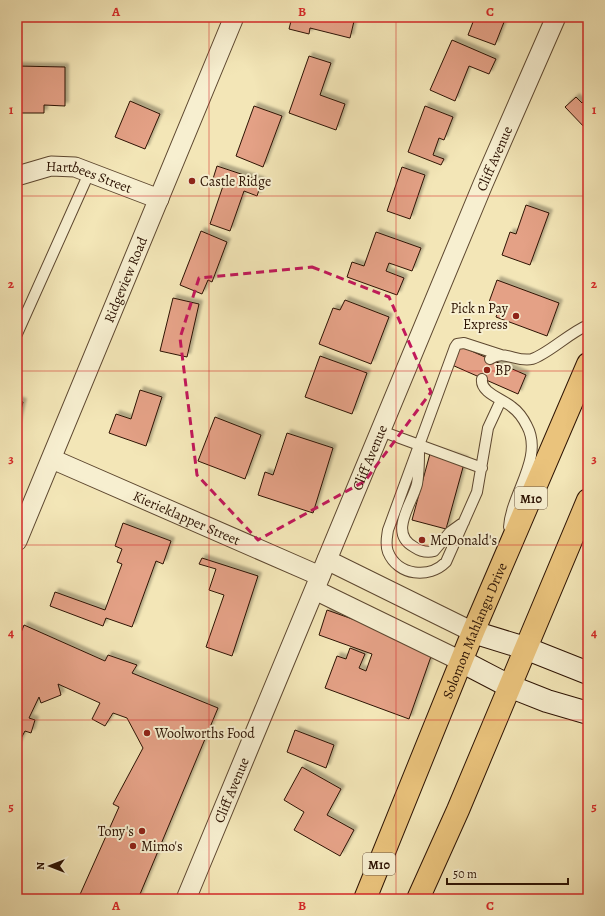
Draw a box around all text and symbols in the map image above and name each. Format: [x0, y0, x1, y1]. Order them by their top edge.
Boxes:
text: A [111, 3, 121, 20]
text: B [298, 3, 306, 20]
text: C [486, 3, 494, 20]
text: 1 [9, 101, 14, 118]
text: 1 [592, 101, 597, 118]
street label: Cliff Avenue [472, 123, 517, 194]
street label: Hartbees Street [45, 156, 135, 197]
place label: Castle Ridge [200, 172, 271, 191]
marker: Castle Ridge [187, 176, 197, 186]
street label: Ridgeview Road [99, 233, 152, 325]
text: 2 [8, 275, 15, 292]
text: 2 [591, 275, 598, 292]
place label: Pick n Pay Express [450, 299, 509, 334]
marker: Pick n Pay Express [511, 311, 521, 321]
place label: BP [495, 361, 511, 380]
marker: BP [482, 365, 492, 375]
street label: Cliff Avenue [347, 422, 391, 493]
text: 3 [8, 450, 14, 467]
text: 3 [591, 450, 597, 467]
street label: Kierieklapper Street [130, 486, 244, 550]
road number: M10 [515, 487, 547, 509]
place label: McDonald's [430, 531, 497, 550]
marker: McDonald's [417, 535, 427, 545]
street label: Solomon Mahlangu Drive [438, 559, 511, 701]
text: 4 [8, 624, 14, 641]
text: 4 [591, 624, 597, 641]
place label: Woolworths Food [154, 724, 255, 743]
marker: Woolworths Food [142, 728, 152, 738]
street label: Cliff Avenue [209, 754, 253, 826]
text: 5 [8, 798, 14, 815]
text: 5 [591, 798, 597, 815]
place label: Tony's [98, 822, 134, 841]
marker: Tony's [137, 826, 147, 836]
place label: Mimo's [141, 837, 183, 856]
marker: Mimo's [128, 841, 138, 851]
north arrow [30, 846, 70, 886]
road number: M10 [363, 853, 395, 875]
scale bar [447, 860, 568, 886]
text: N [33, 862, 48, 870]
text: 50 m [453, 866, 477, 882]
text: A [111, 897, 121, 914]
text: B [298, 897, 306, 914]
text: C [486, 897, 494, 914]

